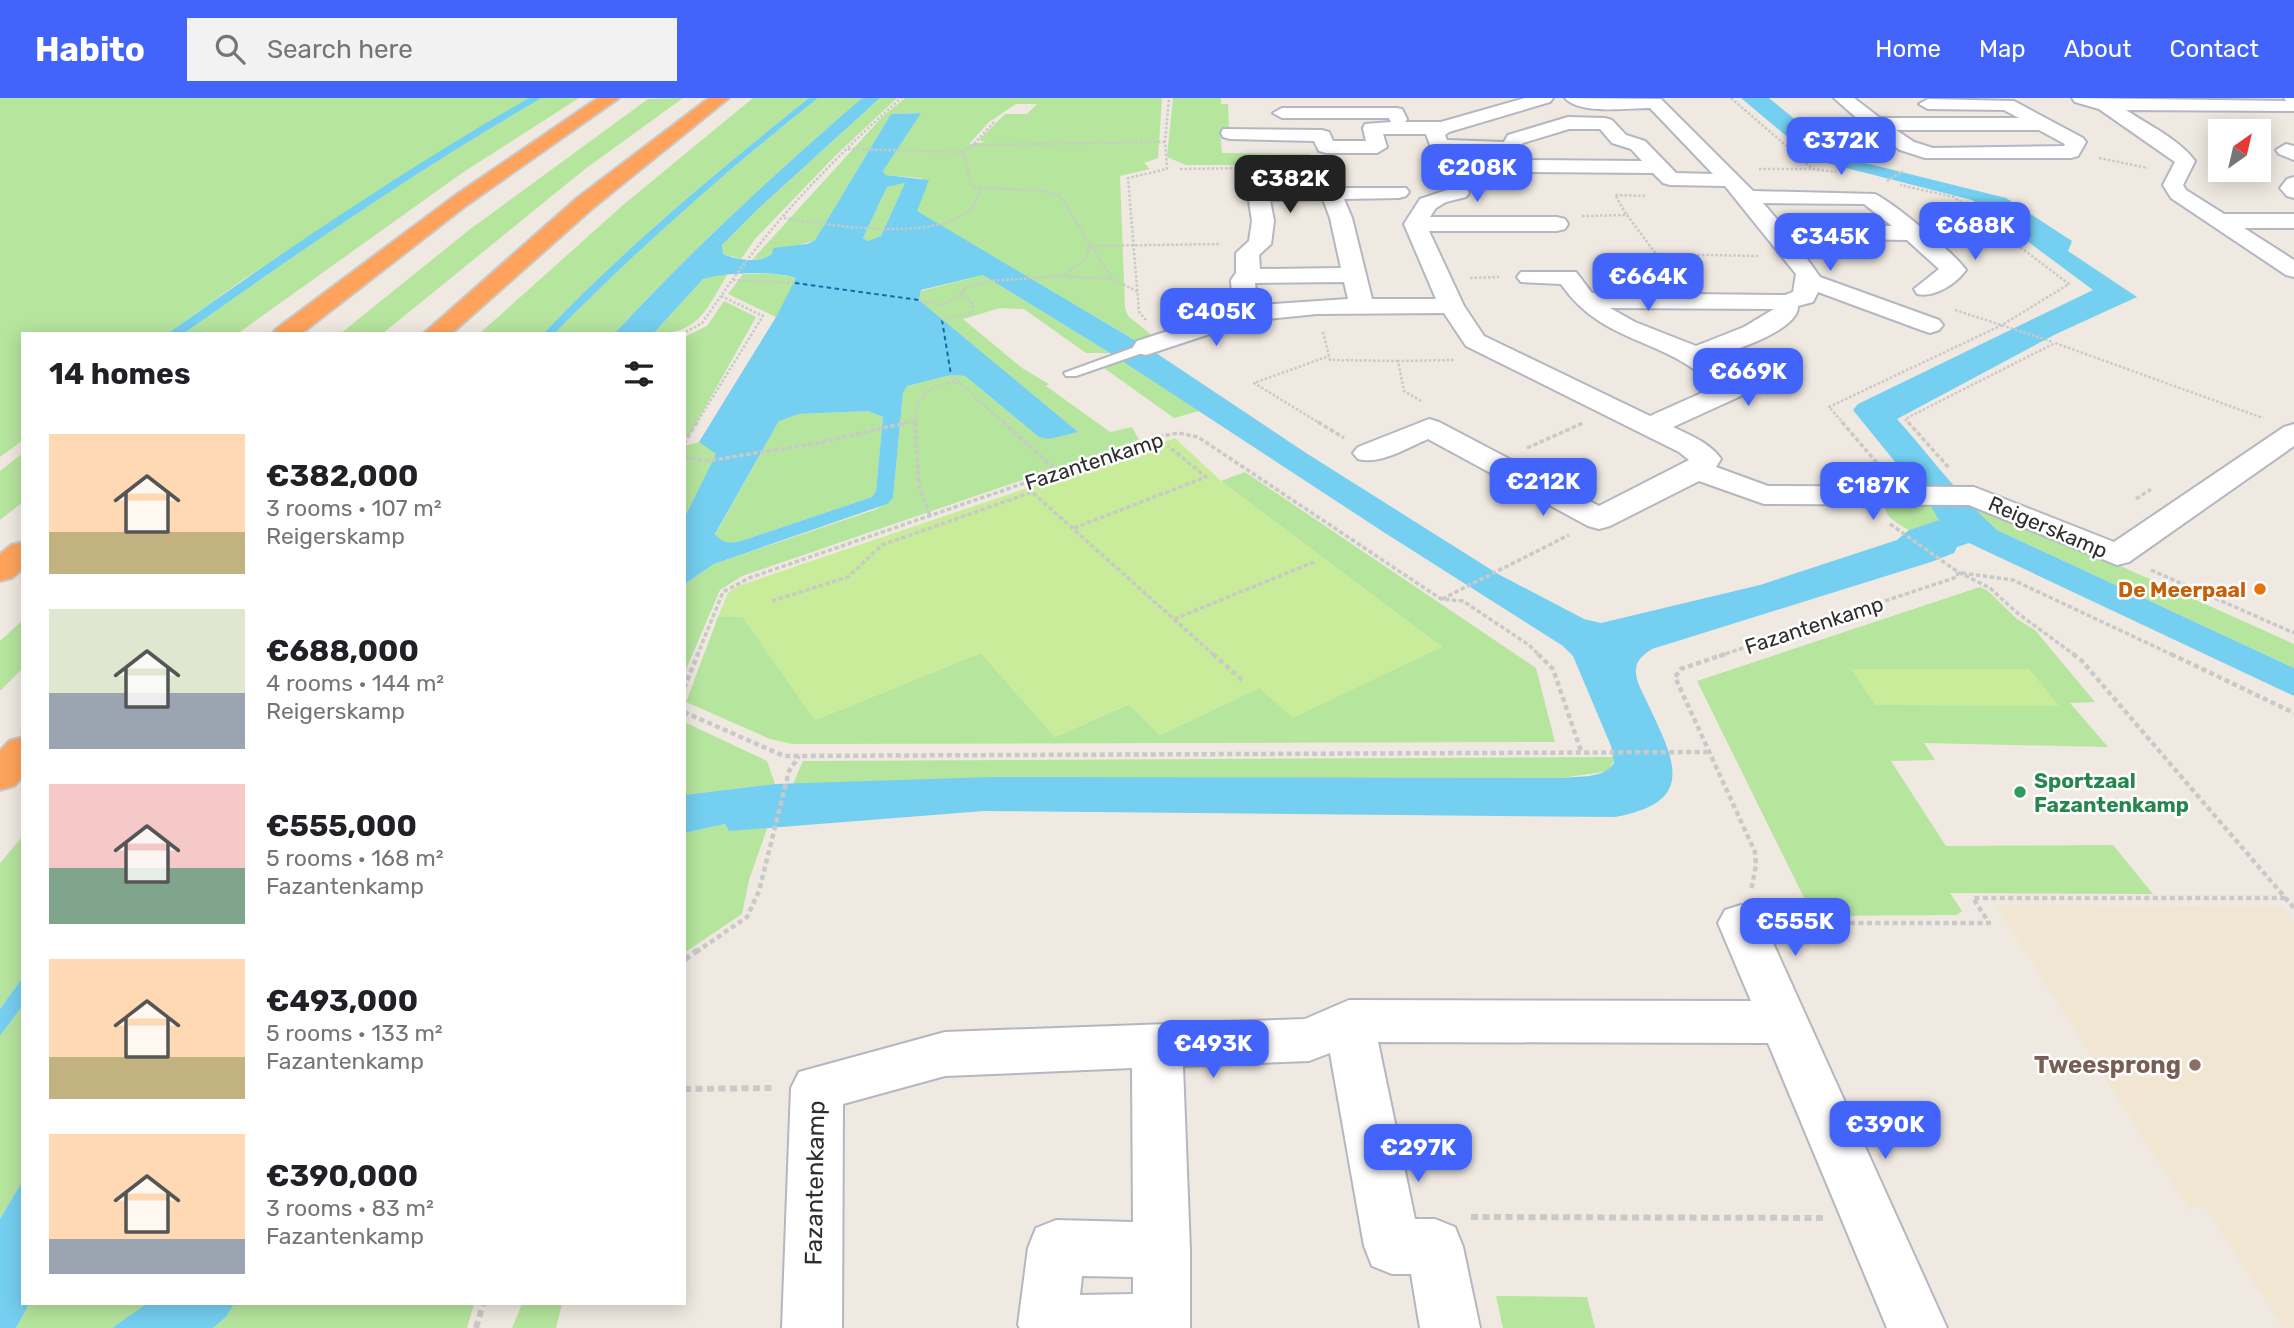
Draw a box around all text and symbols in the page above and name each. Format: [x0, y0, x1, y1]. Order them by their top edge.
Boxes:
search box [187, 18, 677, 81]
text: Habito [35, 30, 145, 69]
icon: search [211, 30, 249, 68]
text: Search here [267, 34, 413, 65]
text: Home [1875, 35, 1941, 63]
text: Map [1979, 35, 2026, 63]
text: About [2064, 35, 2132, 63]
text: Contact [2170, 35, 2259, 63]
pin: €372K [1792, 118, 1890, 177]
north arrow [2208, 119, 2272, 182]
map controls [2208, 119, 2271, 182]
text: €372K [1803, 126, 1879, 154]
pin: €208K [1428, 144, 1526, 204]
text: €208K [1437, 153, 1517, 181]
pin: €382K [1241, 156, 1339, 215]
text: €382K [1251, 164, 1329, 192]
pin: €688K [1926, 202, 2024, 262]
text: €688K [1935, 211, 2015, 239]
pin: €345K [1781, 214, 1879, 273]
text: €345K [1790, 222, 1870, 250]
pin: €664K [1599, 254, 1697, 313]
text: €664K [1609, 262, 1687, 290]
pin: €405K [1167, 288, 1265, 348]
text: €405K [1176, 297, 1256, 325]
pin: €669K [1699, 348, 1797, 408]
icon: filters [620, 355, 658, 393]
text: 14 homes [49, 356, 191, 392]
text: €669K [1709, 357, 1787, 385]
street label: Fazantenkamp [1022, 427, 1166, 495]
text: €382,000 [266, 458, 418, 494]
pin: €212K [1494, 458, 1592, 518]
icon: home [105, 462, 189, 546]
pin: €187K [1824, 462, 1922, 522]
text: €212K [1506, 467, 1580, 495]
text: €187K [1836, 471, 1910, 499]
street label: Reigerskamp [1985, 491, 2111, 563]
text: 3 rooms · 107 m² [266, 494, 442, 522]
text: Reigerskamp [266, 522, 405, 550]
place label: De Meerpaal [2118, 577, 2246, 602]
marker: De Meerpaal [2252, 581, 2268, 597]
street label: Fazantenkamp [1742, 591, 1886, 659]
text: €688,000 [266, 633, 419, 669]
icon: home [105, 637, 189, 721]
text: 4 rooms · 144 m² [266, 669, 444, 697]
text: Reigerskamp [266, 697, 405, 725]
place label: Sportzaal Fazantenkamp [2034, 768, 2189, 817]
marker: Sportzaal Fazantenkamp [2012, 784, 2028, 800]
text: €555,000 [266, 808, 417, 844]
icon: home [105, 812, 189, 896]
text: 5 rooms · 168 m² [266, 844, 444, 872]
text: Fazantenkamp [266, 872, 424, 900]
pin: €555K [1746, 898, 1844, 958]
text: €555K [1756, 907, 1834, 935]
text: €493,000 [266, 983, 418, 1019]
icon: home [105, 987, 189, 1071]
text: 5 rooms · 133 m² [266, 1019, 443, 1047]
pin: €493K [1164, 1020, 1262, 1080]
text: €493K [1174, 1029, 1252, 1057]
text: Fazantenkamp [266, 1047, 424, 1075]
place label: Tweesprong [2034, 1051, 2181, 1079]
marker: Tweesprong [2187, 1057, 2203, 1073]
street label: Fazantenkamp [800, 1100, 830, 1266]
pin: €390K [1836, 1102, 1934, 1161]
text: €390K [1846, 1110, 1924, 1138]
pin: €297K [1369, 1124, 1467, 1184]
text: €297K [1380, 1133, 1456, 1161]
text: €390,000 [266, 1158, 418, 1194]
icon: home [105, 1162, 189, 1246]
text: 3 rooms · 83 m² [266, 1194, 434, 1222]
text: Fazantenkamp [266, 1222, 424, 1250]

